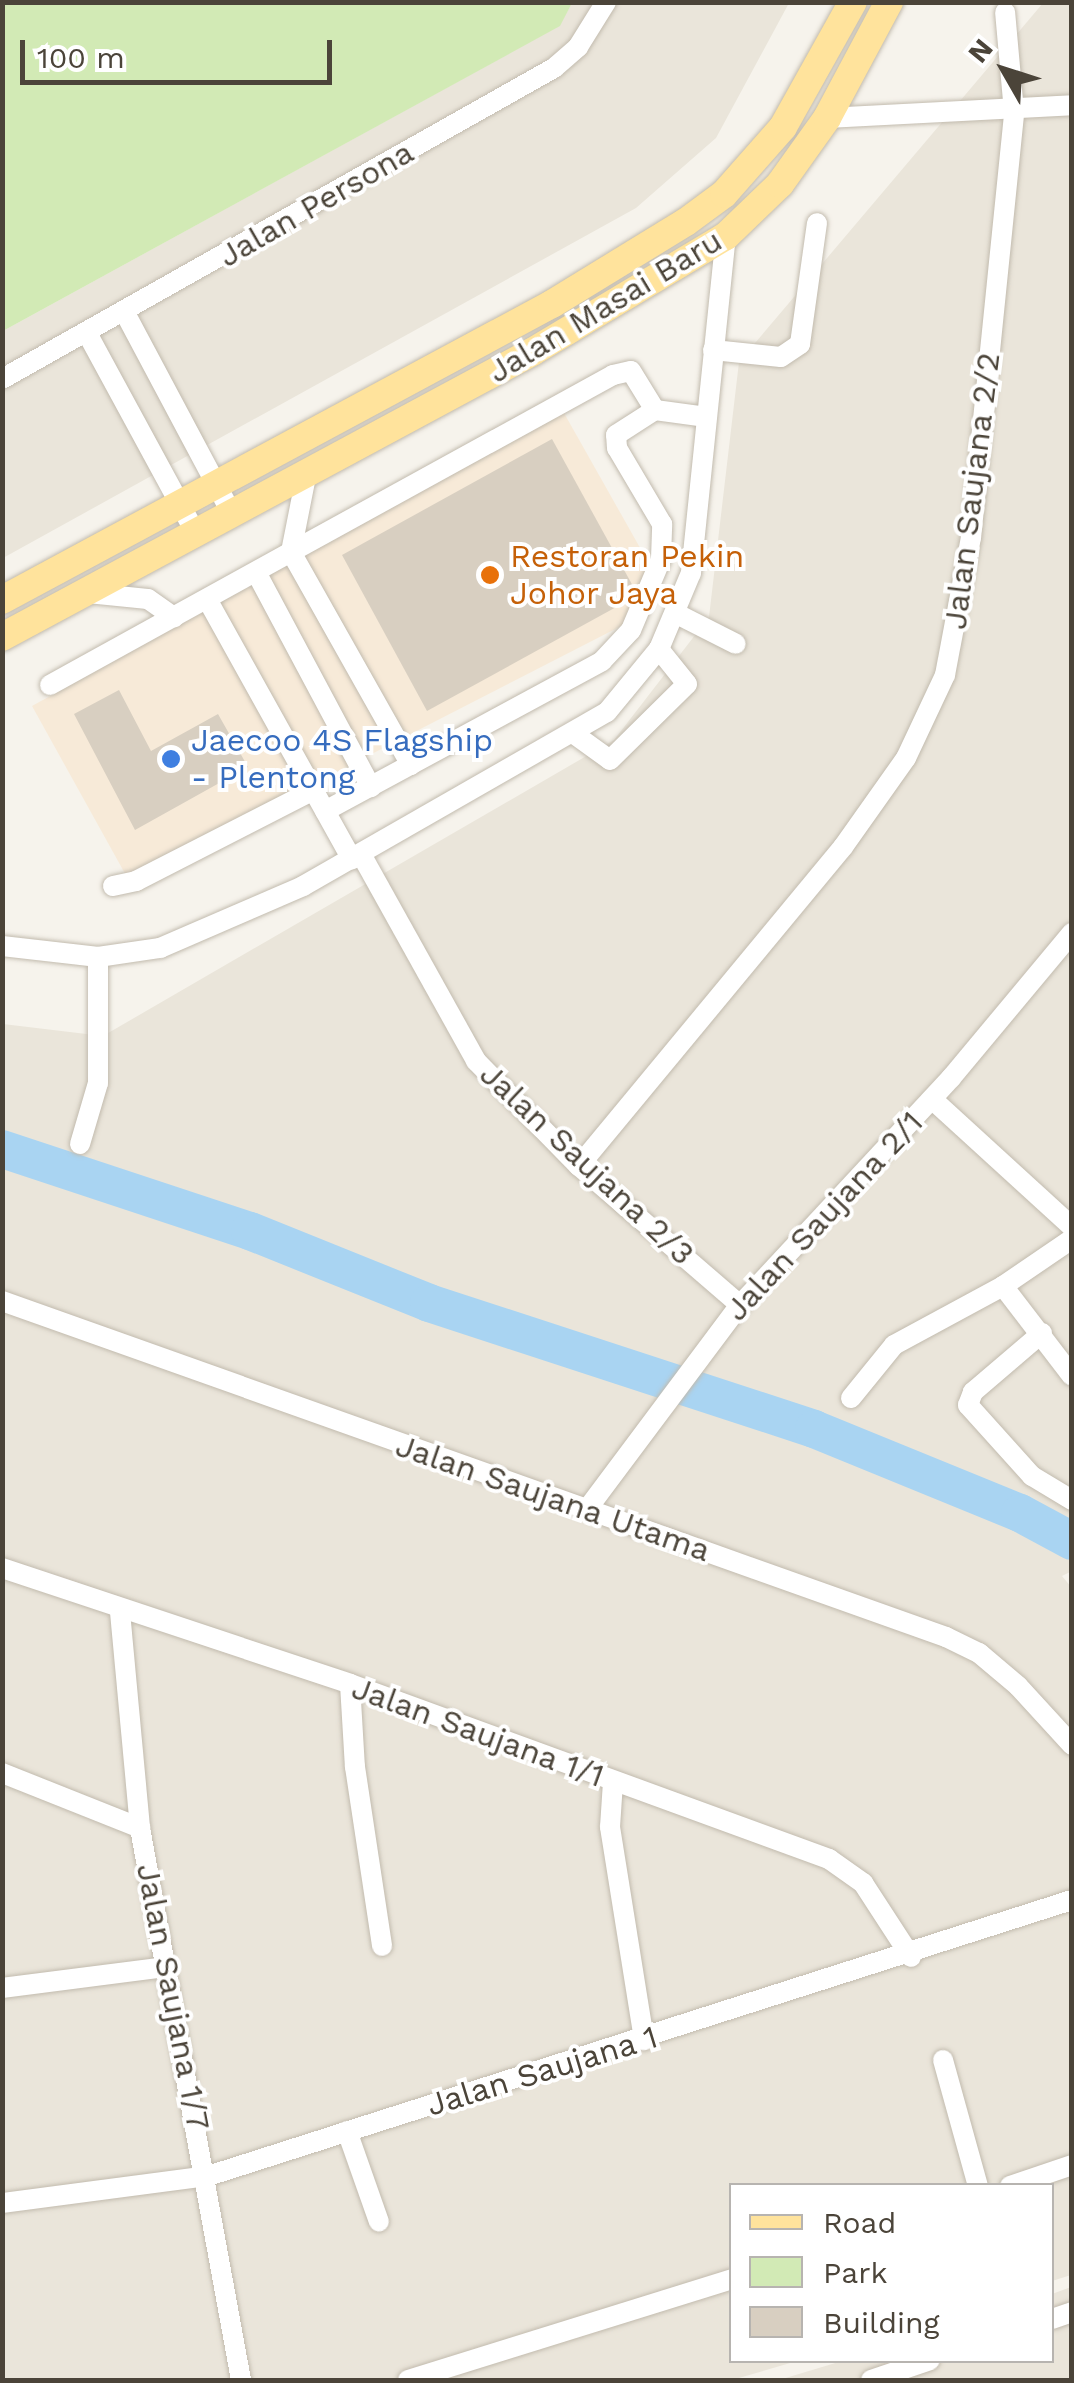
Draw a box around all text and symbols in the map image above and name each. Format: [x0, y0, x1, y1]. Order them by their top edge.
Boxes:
scale bar [25, 20, 338, 82]
north arrow [954, 20, 1054, 120]
text: N [961, 32, 1000, 69]
text: 100 m [37, 40, 125, 75]
street label: Jalan Persona [212, 133, 420, 275]
street label: Jalan Masai Baru [481, 221, 729, 391]
street label: Jalan Saujana 2/2 [936, 350, 1008, 632]
place label: Restoran Pekin Johor Jaya [510, 538, 744, 613]
marker: Restoran Pekin Johor Jaya [479, 564, 501, 586]
place label: Jaecoo 4S Flagship - Plentong [191, 722, 493, 797]
marker: Jaecoo 4S Flagship - Plentong [160, 748, 182, 770]
street label: Jalan Saujana 2/3 [472, 1055, 702, 1273]
street label: Jalan Saujana 2/1 [717, 1103, 931, 1329]
street label: Jalan Saujana Utama [390, 1426, 716, 1570]
street label: Jalan Saujana 1/1 [346, 1668, 610, 1796]
street label: Jalan Saujana 1/7 [128, 1860, 218, 2134]
street label: Jalan Saujana 1 [422, 2018, 662, 2124]
legend [729, 2183, 1054, 2363]
text: Road [823, 2205, 896, 2240]
text: Park [823, 2255, 888, 2290]
text: Building [823, 2305, 940, 2340]

